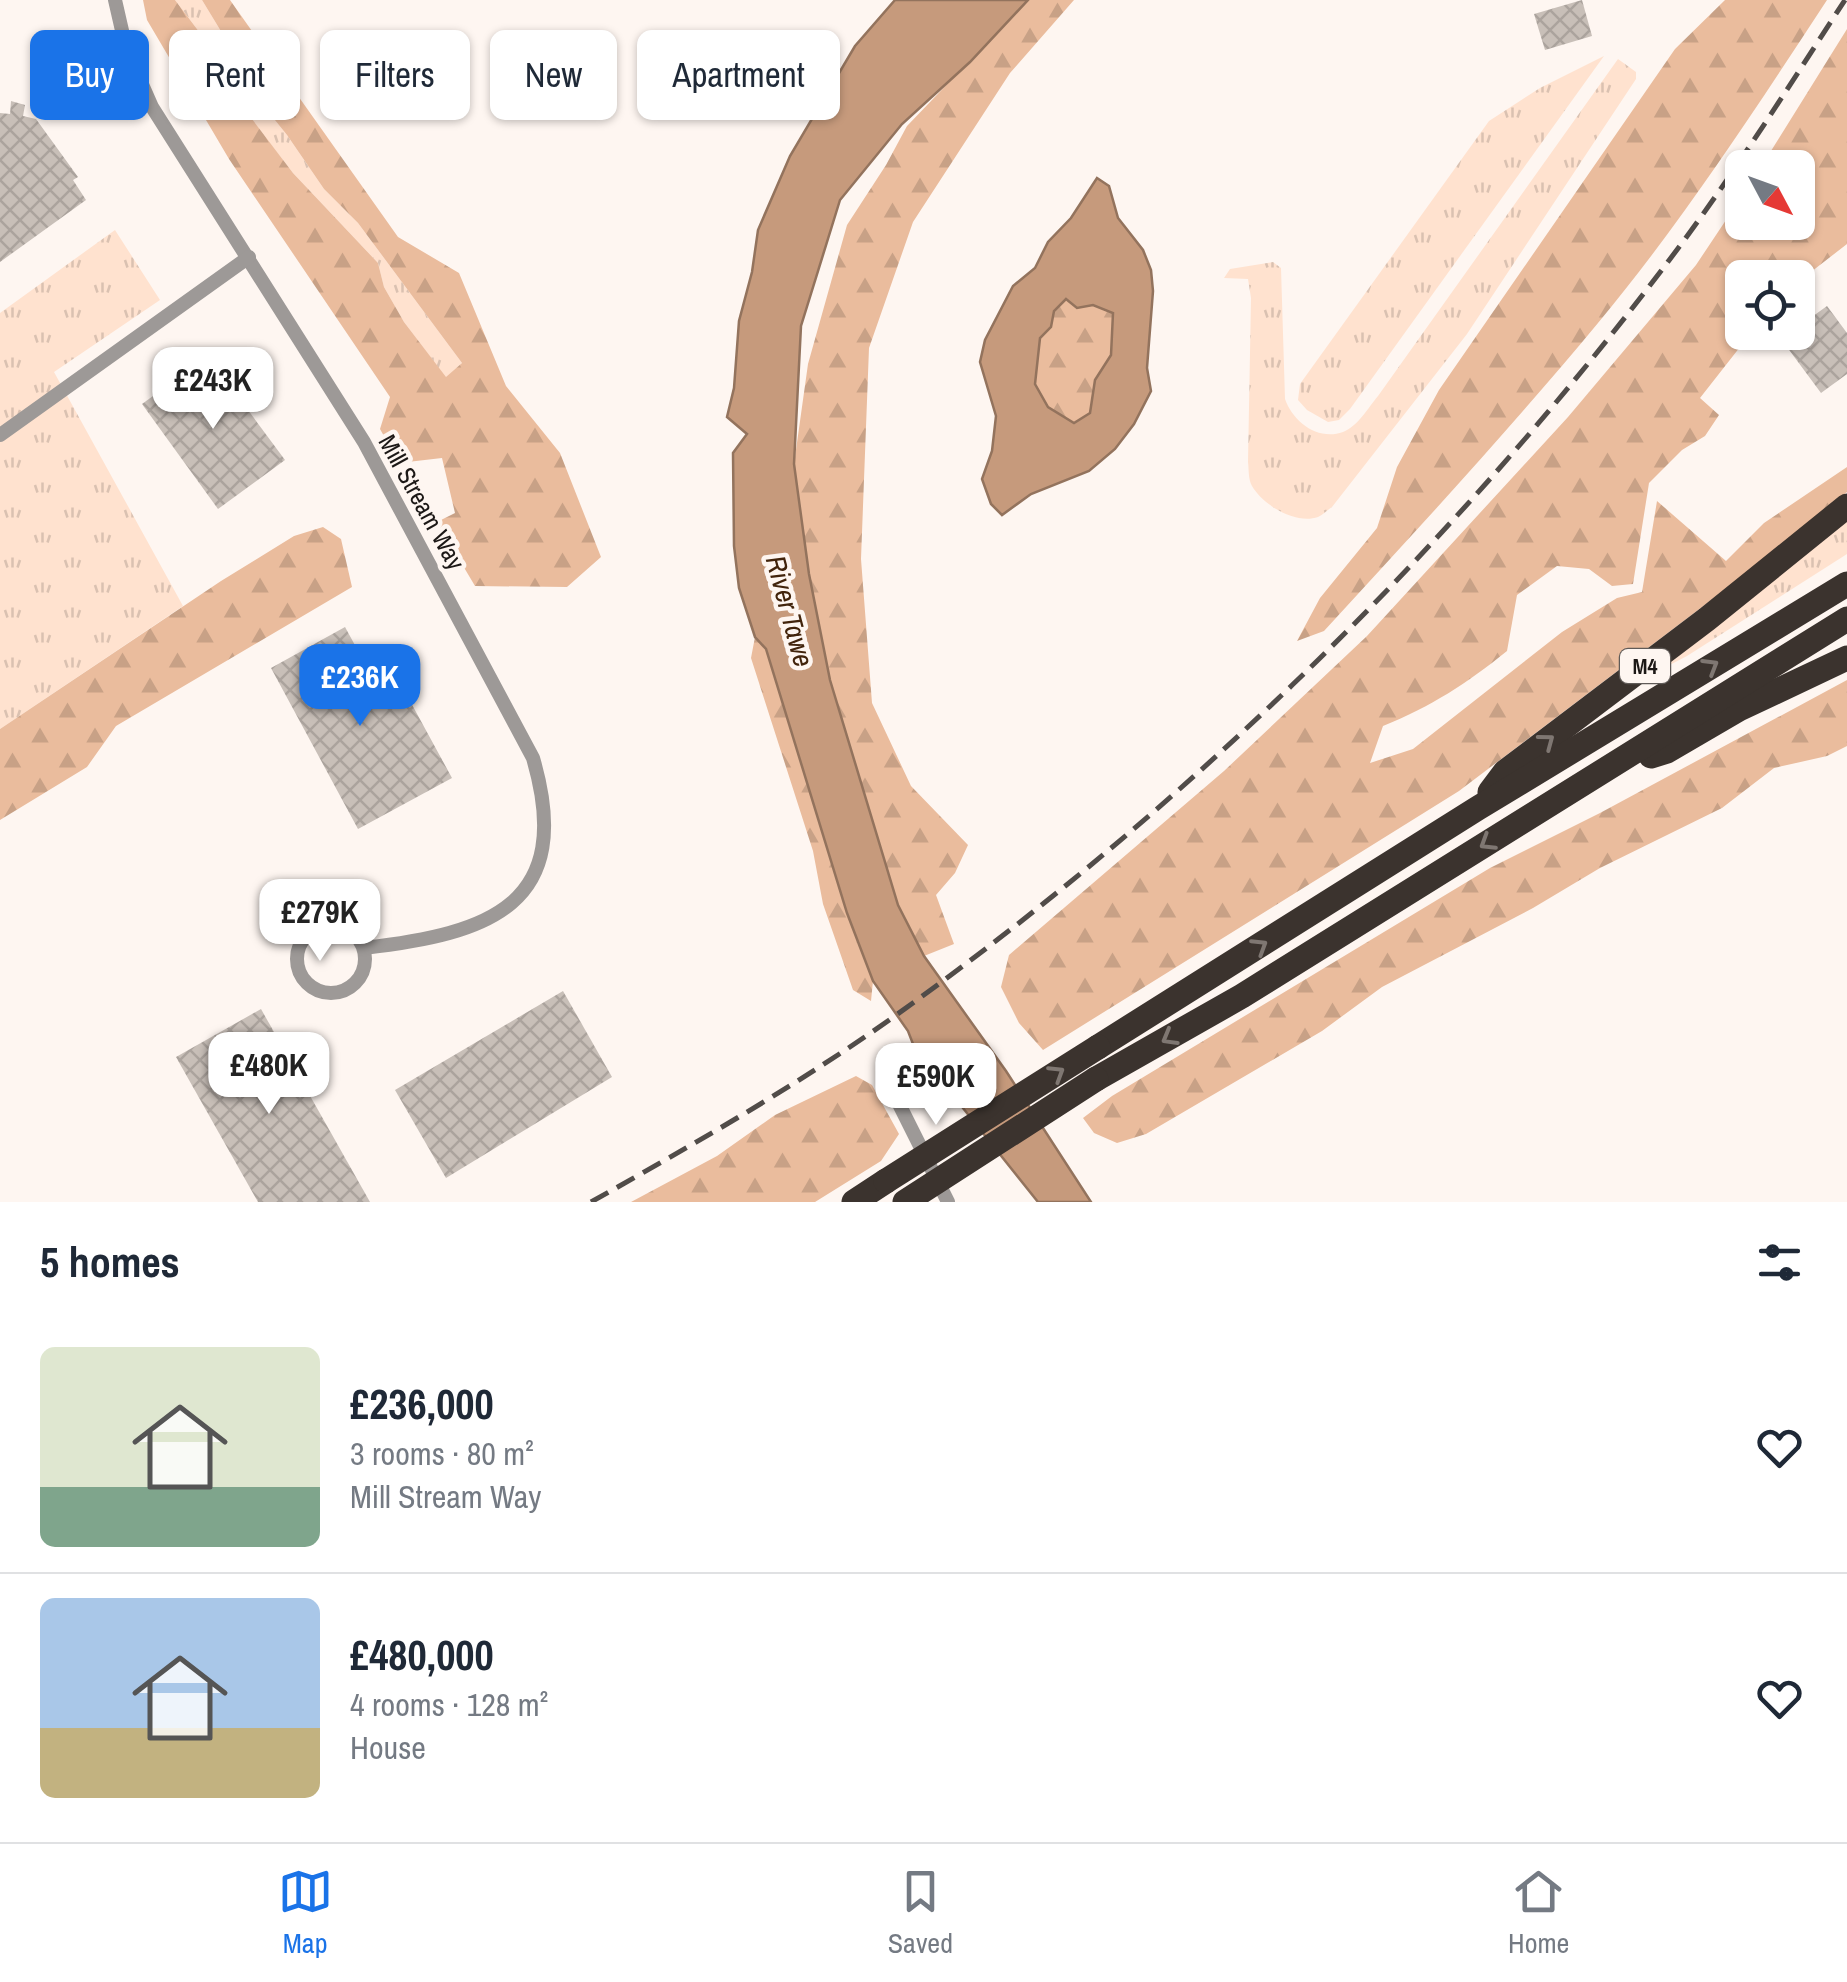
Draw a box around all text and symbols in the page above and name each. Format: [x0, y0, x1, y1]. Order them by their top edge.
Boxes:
chip: Buy [30, 30, 149, 120]
chip: Rent [169, 30, 300, 120]
chip: Filters [320, 30, 470, 120]
chip: New [490, 30, 617, 120]
chip: Apartment [637, 30, 840, 120]
north arrow [1725, 150, 1815, 240]
map controls [1725, 150, 1815, 350]
button: locate [1725, 260, 1815, 350]
pin: £243K [143, 347, 283, 432]
text: £243K [174, 358, 252, 401]
street label: Mill Stream Way [371, 428, 473, 576]
water label: River Tawe [757, 551, 823, 671]
pin: £236K [290, 644, 430, 729]
road number: M4 [1620, 649, 1670, 683]
text: £236K [321, 655, 399, 698]
one-way arrow [1700, 660, 1718, 679]
one-way arrow [1536, 735, 1554, 752]
one-way arrow [1480, 831, 1498, 850]
pin: £279K [250, 879, 390, 964]
text: £279K [281, 890, 359, 933]
one-way arrow [1249, 939, 1267, 958]
one-way arrow [1162, 1025, 1180, 1045]
pin: £480K [199, 1032, 339, 1117]
text: £480K [230, 1043, 308, 1086]
pin: £590K [866, 1043, 1006, 1128]
text: £590K [897, 1054, 975, 1097]
one-way arrow [1046, 1066, 1064, 1085]
text: 5 homes [40, 1234, 180, 1290]
icon: filters [1752, 1235, 1807, 1290]
text: £236,000 [350, 1376, 494, 1432]
icon: home [120, 1387, 240, 1507]
icon: heart [1752, 1420, 1807, 1475]
text: 3 rooms · 80 m² [350, 1432, 534, 1475]
text: Mill Stream Way [350, 1475, 542, 1518]
text: £480,000 [350, 1627, 494, 1683]
icon: home [120, 1638, 240, 1758]
icon: heart [1752, 1671, 1807, 1726]
text: 4 rooms · 128 m² [350, 1683, 548, 1726]
text: House [350, 1726, 426, 1769]
tab: Map [278, 1864, 333, 1962]
tab: Saved [888, 1864, 953, 1962]
tab: Home [1508, 1864, 1569, 1962]

